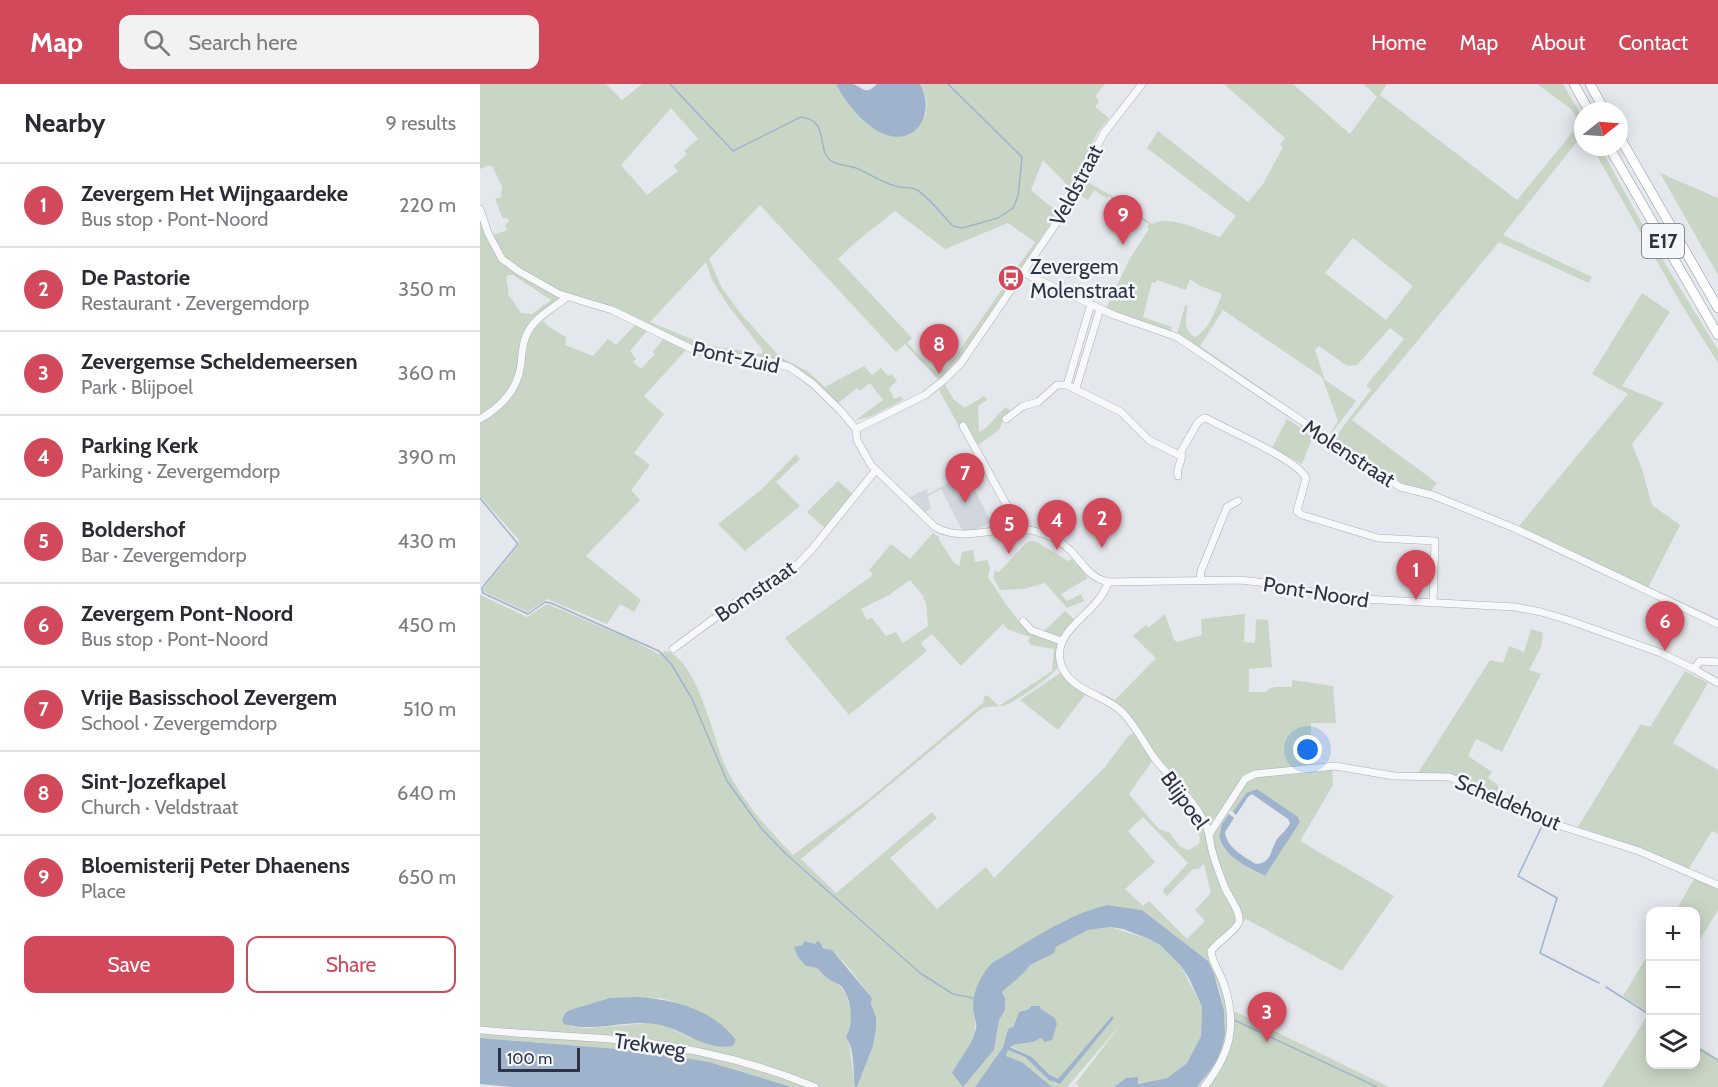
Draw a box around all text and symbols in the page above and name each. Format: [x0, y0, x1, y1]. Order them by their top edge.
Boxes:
search box [119, 15, 539, 69]
text: Map [30, 25, 83, 59]
icon: search [140, 26, 173, 59]
text: Search here [188, 29, 297, 56]
text: Home [1371, 30, 1427, 55]
text: Map [1460, 30, 1498, 55]
text: About [1531, 30, 1585, 55]
text: Contact [1618, 30, 1688, 55]
north arrow [1574, 102, 1628, 156]
text: Nearby [24, 107, 105, 139]
text: 9 results [385, 111, 456, 135]
street label: Veldstraat [1044, 140, 1108, 230]
text: Zevergem Het Wijngaardeke [81, 180, 348, 207]
text: 1 [40, 193, 47, 217]
text: 220 m [399, 193, 456, 217]
pin: 9 [1104, 196, 1142, 245]
text: Bus stop · Pont-Noord [81, 207, 268, 231]
road number: E17 [1642, 224, 1684, 258]
place label: Zevergem Molenstraat [1030, 254, 1135, 303]
bus stop icon: Zevergem Molenstraat [996, 263, 1026, 293]
text: De Pastorie [81, 264, 190, 291]
text: 2 [38, 277, 49, 301]
text: 350 m [398, 277, 456, 301]
text: Restaurant · Zevergemdorp [81, 291, 309, 315]
pin: 8 [920, 324, 958, 374]
street label: Pont-Zuid [690, 336, 782, 378]
text: Zevergemse Scheldemeersen [81, 348, 358, 375]
text: 3 [38, 361, 49, 385]
text: 360 m [398, 361, 456, 385]
text: Park · Blijpoel [81, 375, 193, 399]
street label: Molenstraat [1298, 414, 1400, 492]
text: Parking Kerk [81, 432, 198, 459]
text: 4 [37, 445, 50, 469]
text: 390 m [398, 445, 456, 469]
pin: 7 [946, 454, 984, 503]
text: Parking · Zevergemdorp [81, 459, 280, 483]
pin: 2 [1082, 498, 1122, 548]
pin: 4 [1038, 500, 1076, 550]
pin: 5 [990, 504, 1028, 554]
text: Boldershof [81, 516, 185, 543]
text: 5 [38, 529, 49, 553]
text: 430 m [398, 529, 456, 553]
text: Bar · Zevergemdorp [81, 543, 247, 567]
pin: 1 [1396, 550, 1436, 600]
street label: Bomstraat [710, 555, 800, 627]
street label: Pont-Noord [1261, 571, 1371, 613]
text: Zevergem Pont-Noord [81, 600, 293, 627]
pin: 6 [1646, 602, 1684, 651]
text: 6 [38, 613, 49, 637]
text: 450 m [398, 613, 456, 637]
text: Bus stop · Pont-Noord [81, 627, 268, 651]
text: Vrije Basisschool Zevergem [81, 684, 337, 711]
text: 7 [38, 697, 49, 721]
text: 510 m [403, 697, 456, 721]
text: School · Zevergemdorp [81, 711, 277, 735]
your location [1293, 735, 1322, 764]
street label: Blijpoel [1155, 766, 1214, 834]
text: Sint-Jozefkapel [81, 768, 226, 795]
street label: Scheldehout [1451, 769, 1565, 835]
text: 8 [37, 781, 50, 805]
text: 640 m [397, 781, 456, 805]
text: Church · Veldstraat [81, 795, 238, 819]
text: Bloemisterij Peter Dhaenens [81, 852, 350, 879]
text: 9 [38, 865, 49, 889]
text: 650 m [398, 865, 456, 889]
text: Place [81, 879, 126, 903]
map controls [1646, 907, 1700, 1069]
button: + [1646, 907, 1700, 961]
button: Save [24, 936, 234, 993]
button: Share [246, 936, 456, 993]
button: − [1646, 961, 1700, 1015]
pin: 3 [1248, 992, 1286, 1042]
button: layers [1646, 1015, 1700, 1069]
street label: Trekweg [613, 1028, 688, 1062]
scale bar [498, 1045, 580, 1072]
text: 100 m [507, 1049, 552, 1068]

